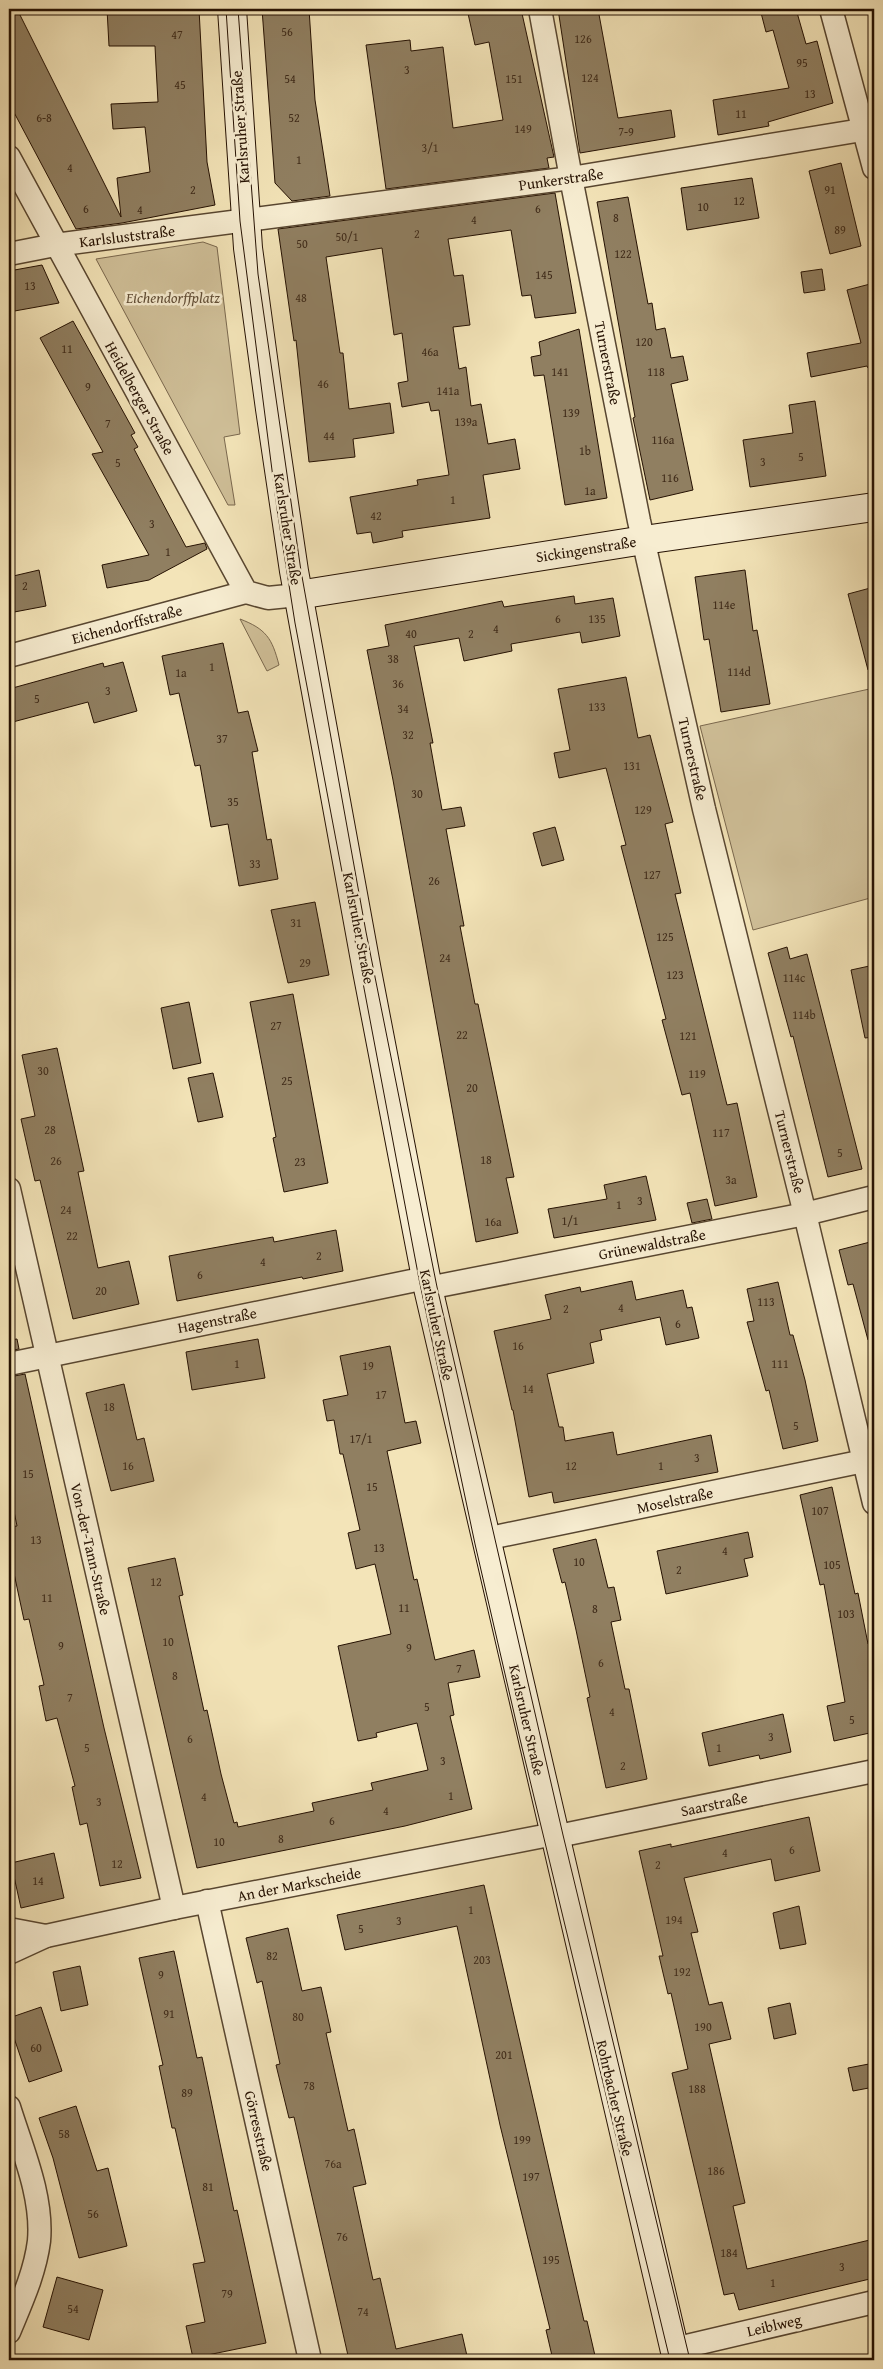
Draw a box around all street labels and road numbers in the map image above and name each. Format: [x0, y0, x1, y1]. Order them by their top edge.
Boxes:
street label: Karlsruher Straße [226, 70, 254, 184]
street label: Punkerstraße [517, 163, 605, 195]
street label: Karlsluststraße [78, 220, 176, 252]
street label: Turnerstraße [590, 319, 626, 407]
street label: Heidelberger Straße [100, 337, 180, 459]
street label: Karlsruher Straße [269, 471, 307, 587]
street label: Sickingenstraße [534, 531, 638, 567]
street label: Eichendorffstraße [69, 599, 185, 649]
street label: Turnerstraße [673, 715, 713, 803]
street label: Karlsruher Straße [338, 870, 380, 986]
street label: Turnerstraße [770, 1108, 810, 1196]
street label: Grünewaldstraße [597, 1223, 707, 1265]
street label: Karlsruher Straße [415, 1267, 459, 1383]
street label: Hagenstraße [176, 1302, 258, 1338]
street label: Von-der-Tann-Straße [66, 1481, 116, 1617]
street label: Moselstraße [635, 1482, 715, 1518]
street label: Karlsruher Straße [504, 1663, 550, 1777]
street label: Saarstraße [679, 1787, 749, 1821]
street label: An der Markscheide [235, 1862, 363, 1906]
street label: Rohrbacher Straße [591, 2038, 639, 2158]
street label: Görresstraße [240, 2089, 278, 2173]
street label: Leiblweg [745, 2308, 804, 2341]

